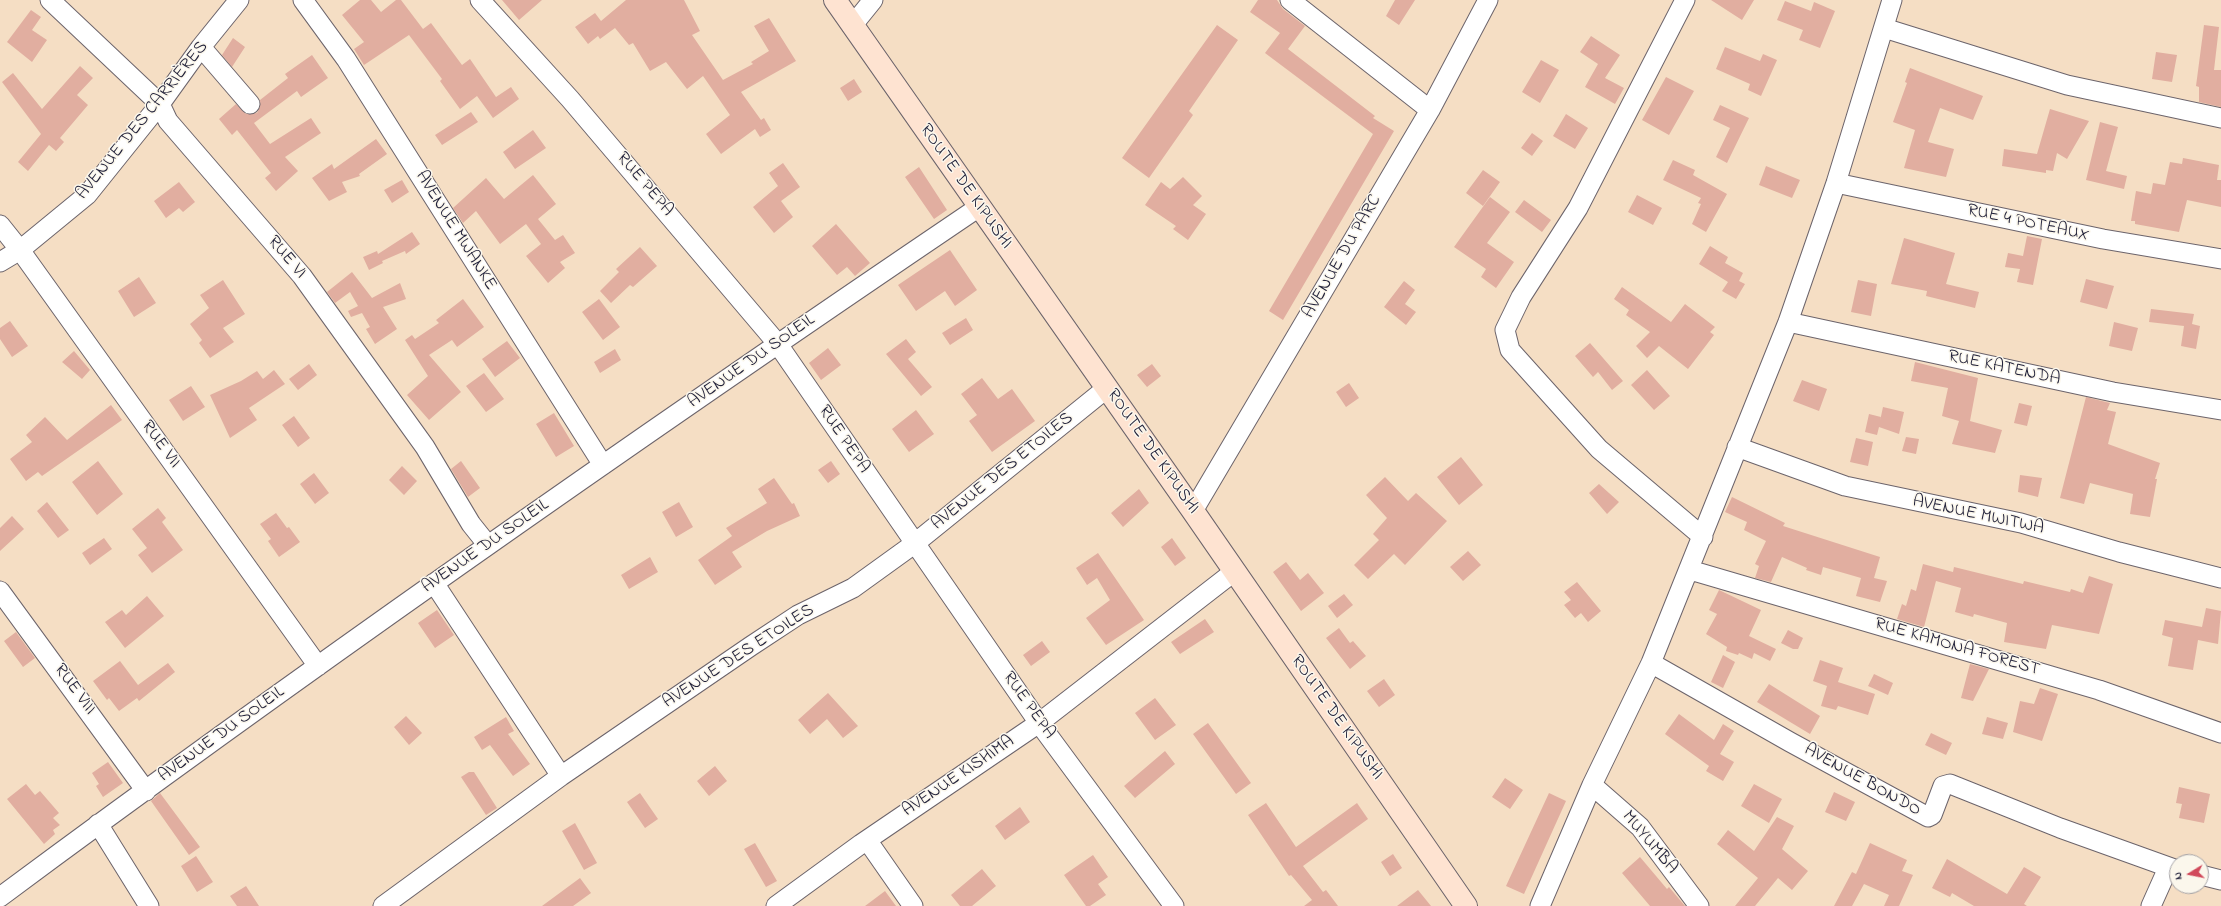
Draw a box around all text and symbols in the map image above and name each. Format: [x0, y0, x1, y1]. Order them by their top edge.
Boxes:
street label: AVENUE DES CARRIÈRES [72, 37, 214, 205]
street label: ROUTE DE KIPUSHI [914, 120, 1016, 254]
street label: RUE PEPA [611, 148, 677, 222]
street label: AVENUE MWANKE [410, 167, 500, 295]
street label: AVENUE DU PARC [1299, 191, 1387, 323]
street label: RUE 4 POTEAUX [1965, 201, 2091, 247]
street label: RUE VI [262, 232, 310, 284]
street label: AVENUE DU SOLEIL [684, 310, 820, 414]
street label: RUE KATENDA [1946, 347, 2062, 391]
street label: ROUTE DE KIPUSHI [1101, 385, 1203, 519]
street label: RUE PEPA [812, 402, 874, 478]
street label: AVENUE DES ETOILES [928, 408, 1078, 536]
street label: RUE VII [135, 417, 185, 473]
street label: AVENUE MWITWA [1910, 492, 2046, 540]
street label: AVENUE DU SOLEIL [418, 495, 554, 599]
street label: AVENUE DES ETOILES [659, 600, 819, 714]
street label: RUE KAMONA FOREST [1872, 614, 2042, 682]
street label: ROUTE DE KIPUSHI [1285, 651, 1387, 785]
street label: RUE VIII [48, 660, 100, 720]
street label: RUE PEPA [997, 668, 1059, 744]
street label: AVENUE DU SOLEIL [155, 682, 289, 788]
street label: AVENUE KISHIMA [899, 732, 1019, 822]
street label: AVENUE BONDO [1800, 740, 1924, 822]
street label: MUYUMBA [1616, 807, 1682, 879]
north arrow [2169, 854, 2209, 894]
text: N [2170, 871, 2187, 881]

